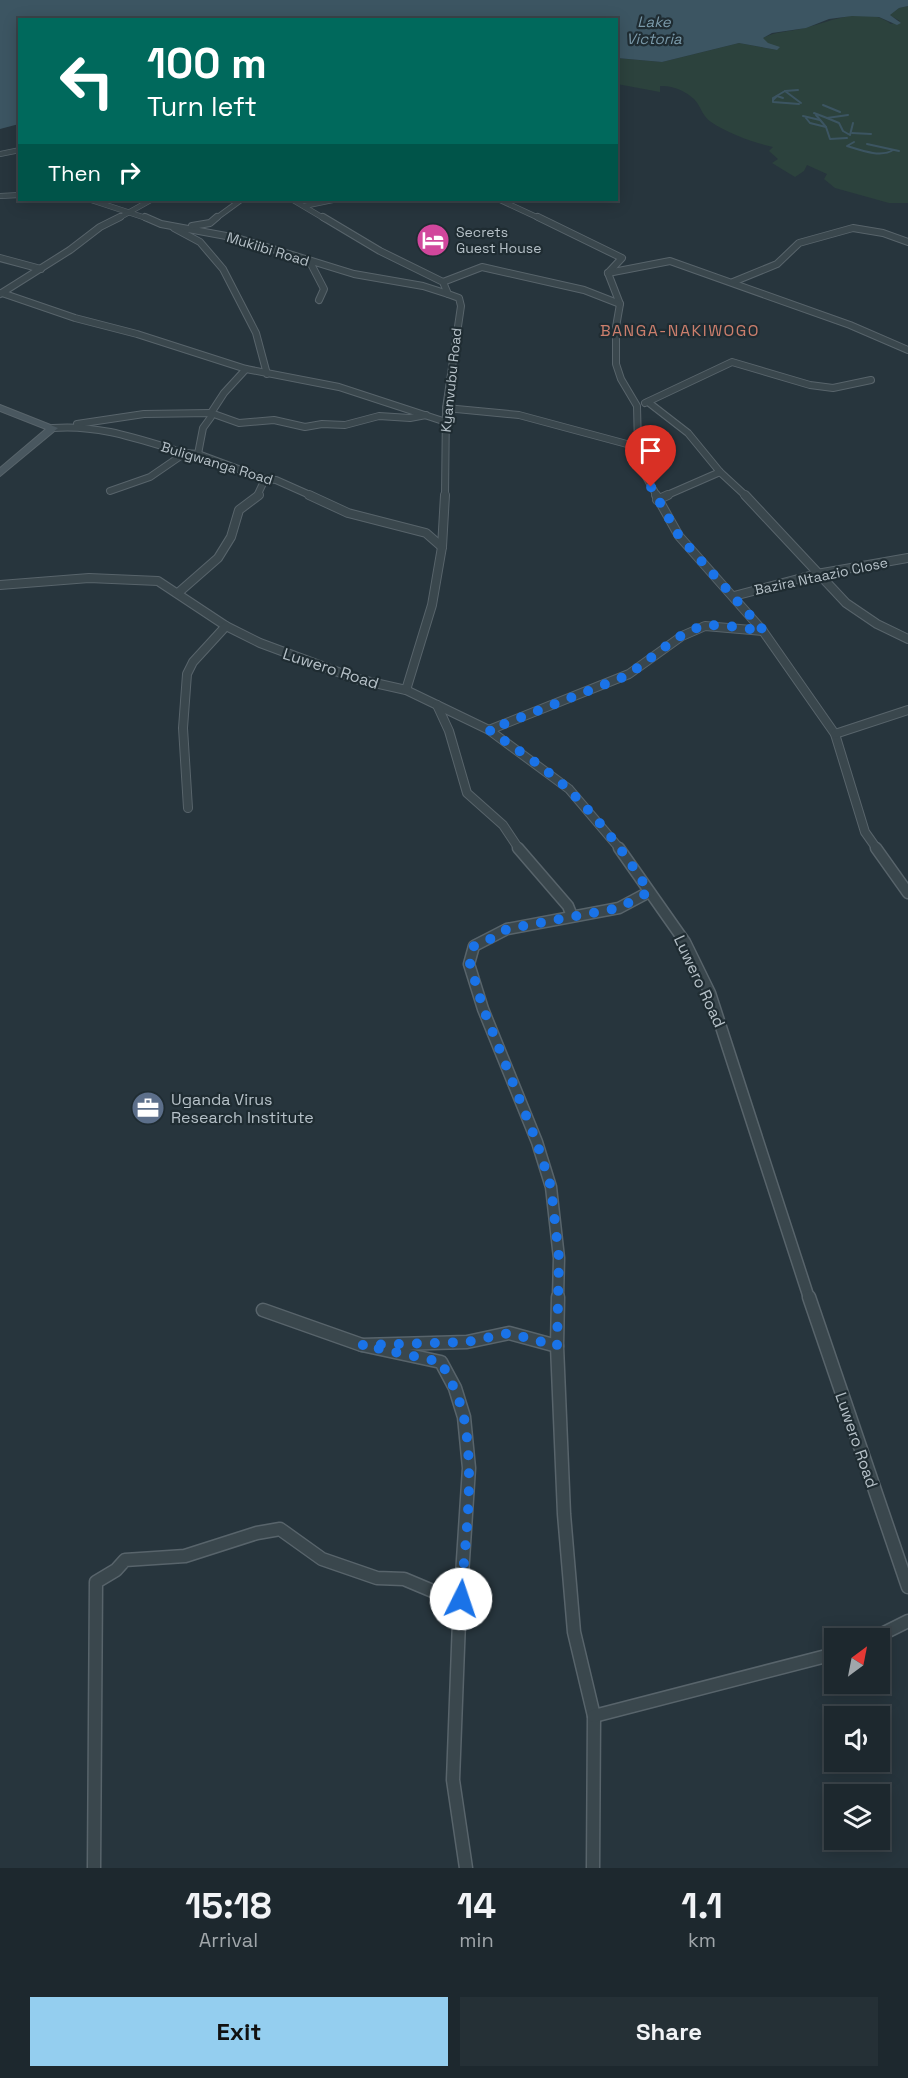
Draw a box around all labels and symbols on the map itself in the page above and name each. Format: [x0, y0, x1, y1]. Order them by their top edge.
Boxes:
water label: Lake Victoria [626, 12, 682, 48]
hotel icon: Secrets Guest House [415, 222, 451, 258]
place label: Secrets Guest House [456, 223, 541, 257]
street label: Mukiibi Road [224, 228, 312, 270]
district label: BANGA-NAKIWOGO [600, 320, 760, 341]
street label: Kyanvubu Road [437, 327, 465, 433]
pin [625, 425, 676, 487]
street label: Buligwanga Road [159, 437, 275, 489]
street label: Bazira Ntaazio Close [753, 553, 889, 599]
street label: Luwero Road [280, 643, 381, 694]
street label: Luwero Road [669, 932, 730, 1031]
place label: Uganda Virus Research Institute [171, 1089, 314, 1128]
office icon: Uganda Virus Research Institute [130, 1090, 166, 1126]
street label: Luwero Road [830, 1390, 883, 1491]
position arrow [429, 1567, 493, 1631]
north arrow [824, 1628, 890, 1694]

